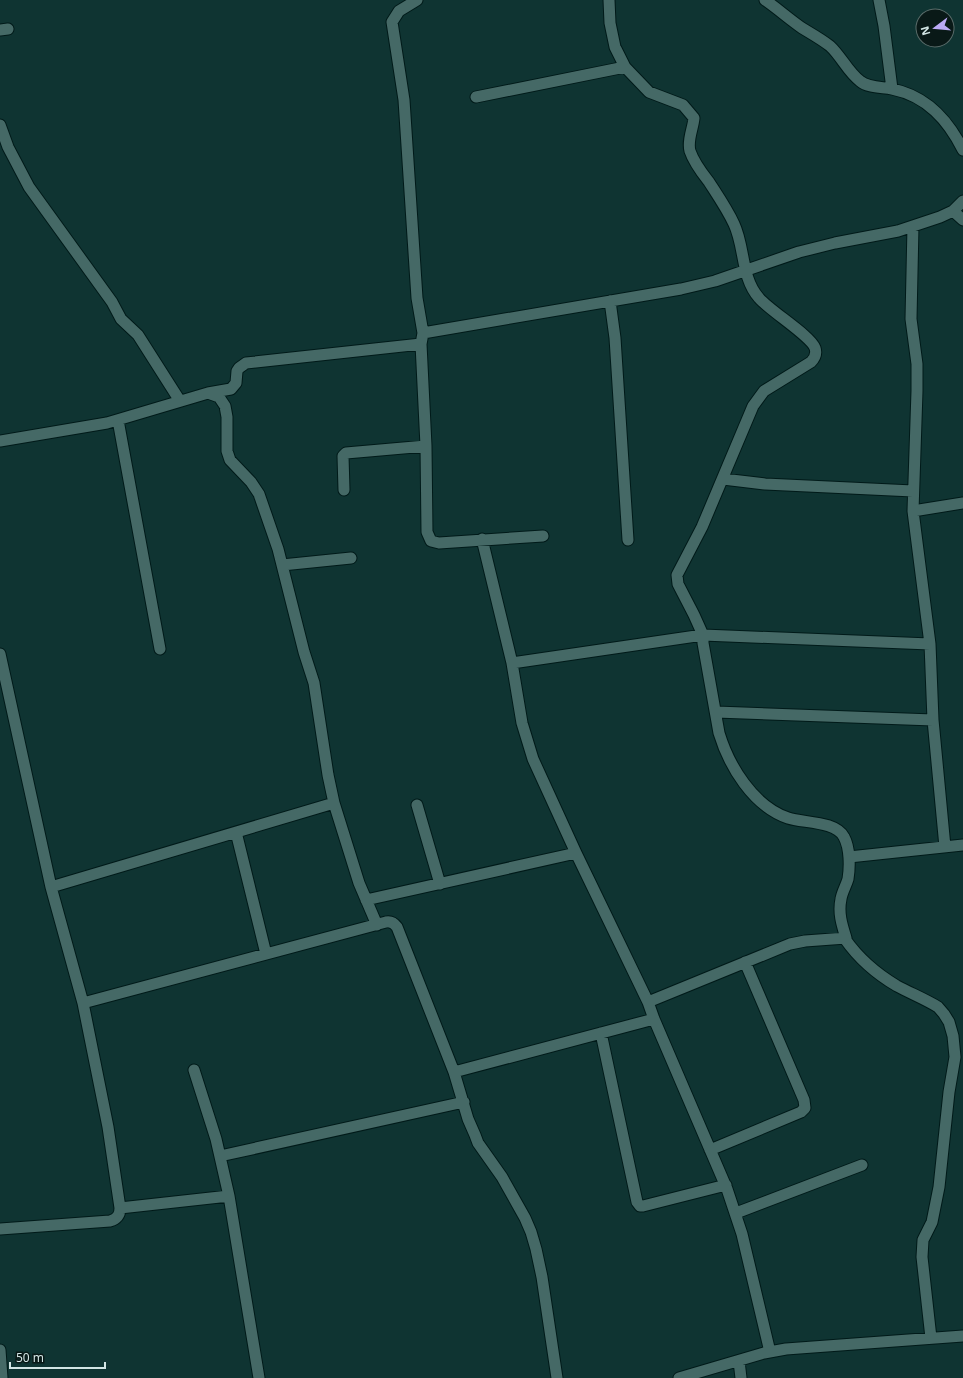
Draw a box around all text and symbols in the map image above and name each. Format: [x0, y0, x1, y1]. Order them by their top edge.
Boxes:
north arrow [915, 8, 955, 48]
text: N [916, 25, 933, 37]
scale bar [10, 1344, 105, 1370]
text: 50 m [16, 1349, 44, 1366]

